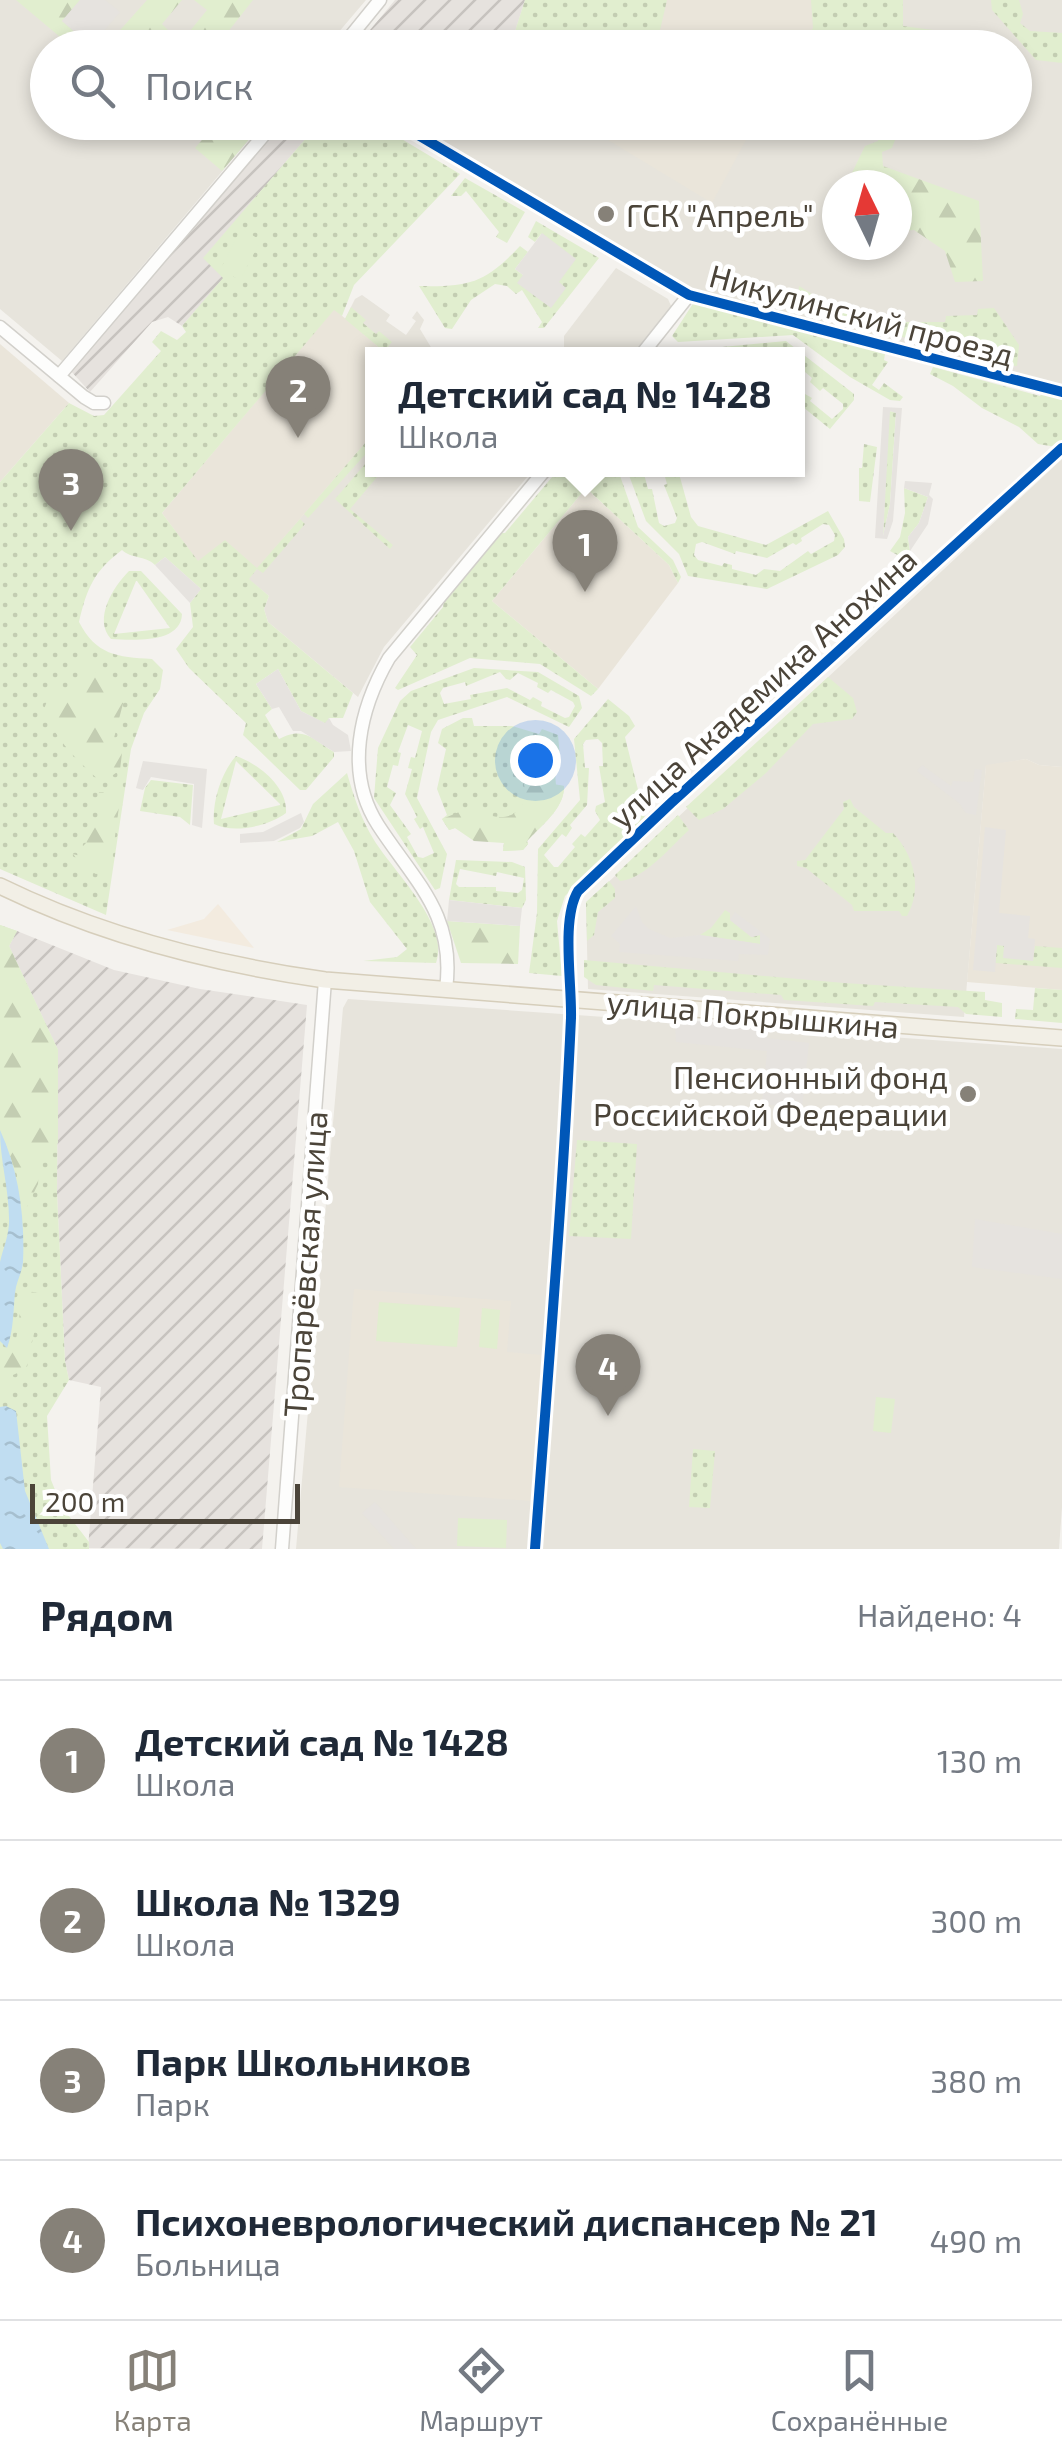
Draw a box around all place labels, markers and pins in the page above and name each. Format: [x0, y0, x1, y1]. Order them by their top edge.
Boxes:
place label: ГСК "Апрель" [626, 195, 814, 233]
marker: ГСК "Апрель" [595, 203, 617, 225]
pin: 2 [266, 356, 330, 438]
pin: 3 [38, 448, 104, 531]
pin: 1 [552, 510, 618, 592]
place label: Пенсионный фонд Российской Федерации [593, 1057, 948, 1132]
marker: Пенсионный фонд Российской Федерации [957, 1083, 979, 1105]
pin: 4 [576, 1334, 640, 1416]

